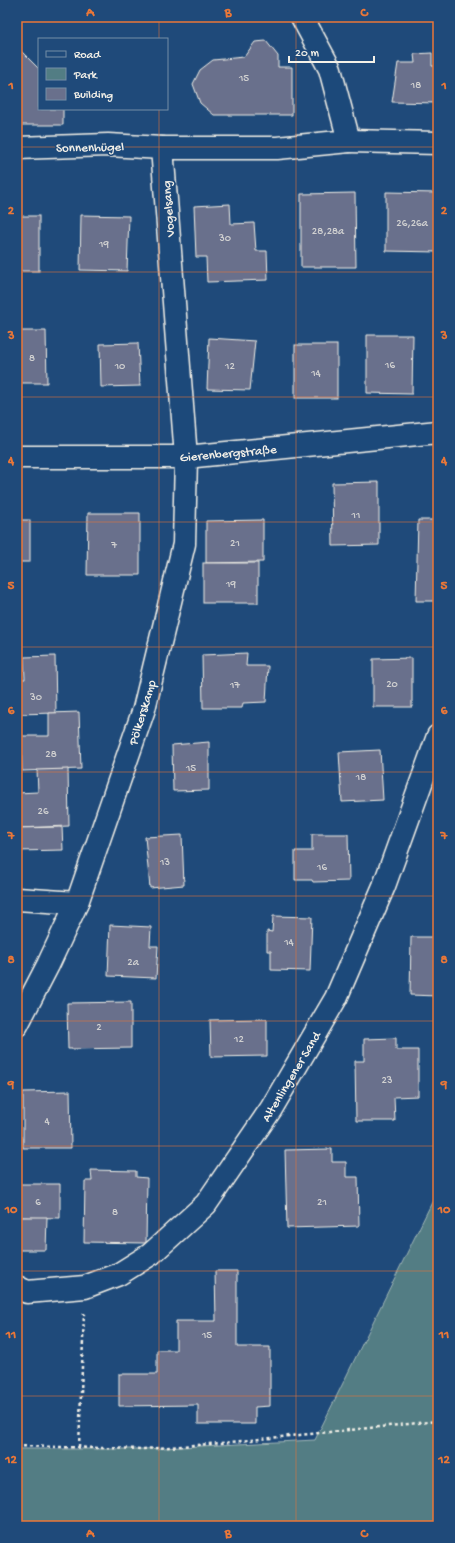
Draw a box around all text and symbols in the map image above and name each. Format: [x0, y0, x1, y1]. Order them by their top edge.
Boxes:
text: A [85, 6, 95, 21]
text: B [224, 6, 233, 21]
text: C [359, 6, 369, 21]
legend [38, 38, 168, 110]
scale bar [289, 38, 374, 64]
text: 20 m [295, 47, 320, 61]
text: Road [74, 49, 101, 63]
text: Park [73, 69, 99, 83]
house number: 15 [238, 73, 249, 85]
text: 1 [7, 79, 14, 94]
text: 1 [440, 79, 447, 94]
house number: 18 [410, 80, 421, 92]
text: Building [73, 89, 113, 103]
street label: Sonnenhügel [56, 140, 124, 157]
street label: Vogelsang [160, 180, 179, 239]
text: 2 [8, 204, 15, 219]
text: 2 [441, 204, 448, 219]
house number: 26,26a [396, 218, 429, 230]
house number: 28,28a [312, 226, 345, 238]
house number: 30 [218, 233, 231, 245]
house number: 19 [98, 239, 109, 251]
text: 3 [7, 329, 15, 344]
text: 3 [440, 329, 448, 344]
house number: 8 [29, 353, 35, 365]
house number: 16 [384, 360, 395, 372]
house number: 10 [114, 361, 125, 373]
house number: 12 [224, 361, 236, 373]
house number: 14 [310, 368, 322, 380]
street label: Gierenbergstraße [179, 443, 278, 466]
text: 4 [7, 454, 15, 469]
text: 4 [440, 454, 448, 469]
house number: 11 [351, 510, 360, 522]
house number: 21 [230, 538, 240, 550]
house number: 7 [110, 540, 117, 552]
text: 5 [8, 579, 15, 594]
house number: 19 [225, 579, 236, 591]
text: 5 [441, 579, 448, 594]
street label: Pölkerskamp [126, 678, 161, 748]
house number: 20 [386, 679, 398, 691]
house number: 17 [229, 680, 240, 692]
house number: 30 [29, 692, 42, 704]
text: 6 [8, 704, 15, 719]
text: 6 [441, 704, 448, 719]
house number: 28 [45, 749, 57, 761]
house number: 15 [185, 763, 196, 775]
house number: 18 [355, 772, 366, 784]
house number: 26 [38, 806, 49, 818]
text: 7 [7, 829, 16, 844]
text: 7 [440, 829, 449, 844]
house number: 13 [159, 857, 170, 869]
house number: 16 [316, 862, 327, 874]
house number: 14 [283, 937, 295, 949]
text: 8 [7, 953, 15, 968]
text: 8 [440, 953, 448, 968]
house number: 2a [127, 957, 140, 969]
house number: 2 [96, 1022, 102, 1034]
street label: Altenlingener Sand [259, 1028, 326, 1125]
house number: 12 [233, 1034, 245, 1046]
house number: 23 [381, 1075, 393, 1087]
text: 9 [7, 1078, 15, 1093]
text: 9 [440, 1078, 448, 1093]
house number: 4 [44, 1116, 50, 1128]
house number: 6 [35, 1197, 41, 1209]
house number: 21 [317, 1197, 327, 1209]
text: 10 [4, 1203, 18, 1218]
text: 10 [437, 1203, 451, 1218]
house number: 8 [112, 1207, 118, 1219]
text: 11 [5, 1328, 16, 1343]
text: 11 [438, 1328, 449, 1343]
house number: 15 [201, 1330, 212, 1342]
text: 12 [4, 1453, 17, 1468]
text: 12 [437, 1453, 450, 1468]
text: A [85, 1527, 95, 1542]
text: B [224, 1527, 233, 1542]
text: C [359, 1527, 369, 1542]

